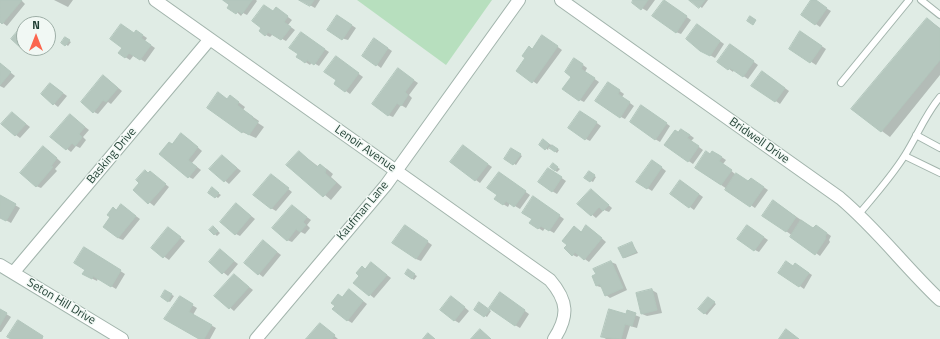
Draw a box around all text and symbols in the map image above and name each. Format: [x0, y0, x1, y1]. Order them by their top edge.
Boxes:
north arrow [16, 16, 56, 56]
text: N [32, 17, 40, 33]
street label: Bridwell Drive [726, 115, 792, 167]
street label: Lenoir Avenue [332, 123, 398, 175]
street label: Basking Drive [84, 125, 140, 187]
street label: Kaufman Lane [334, 179, 392, 243]
street label: Seton Hill Drive [24, 276, 98, 328]

